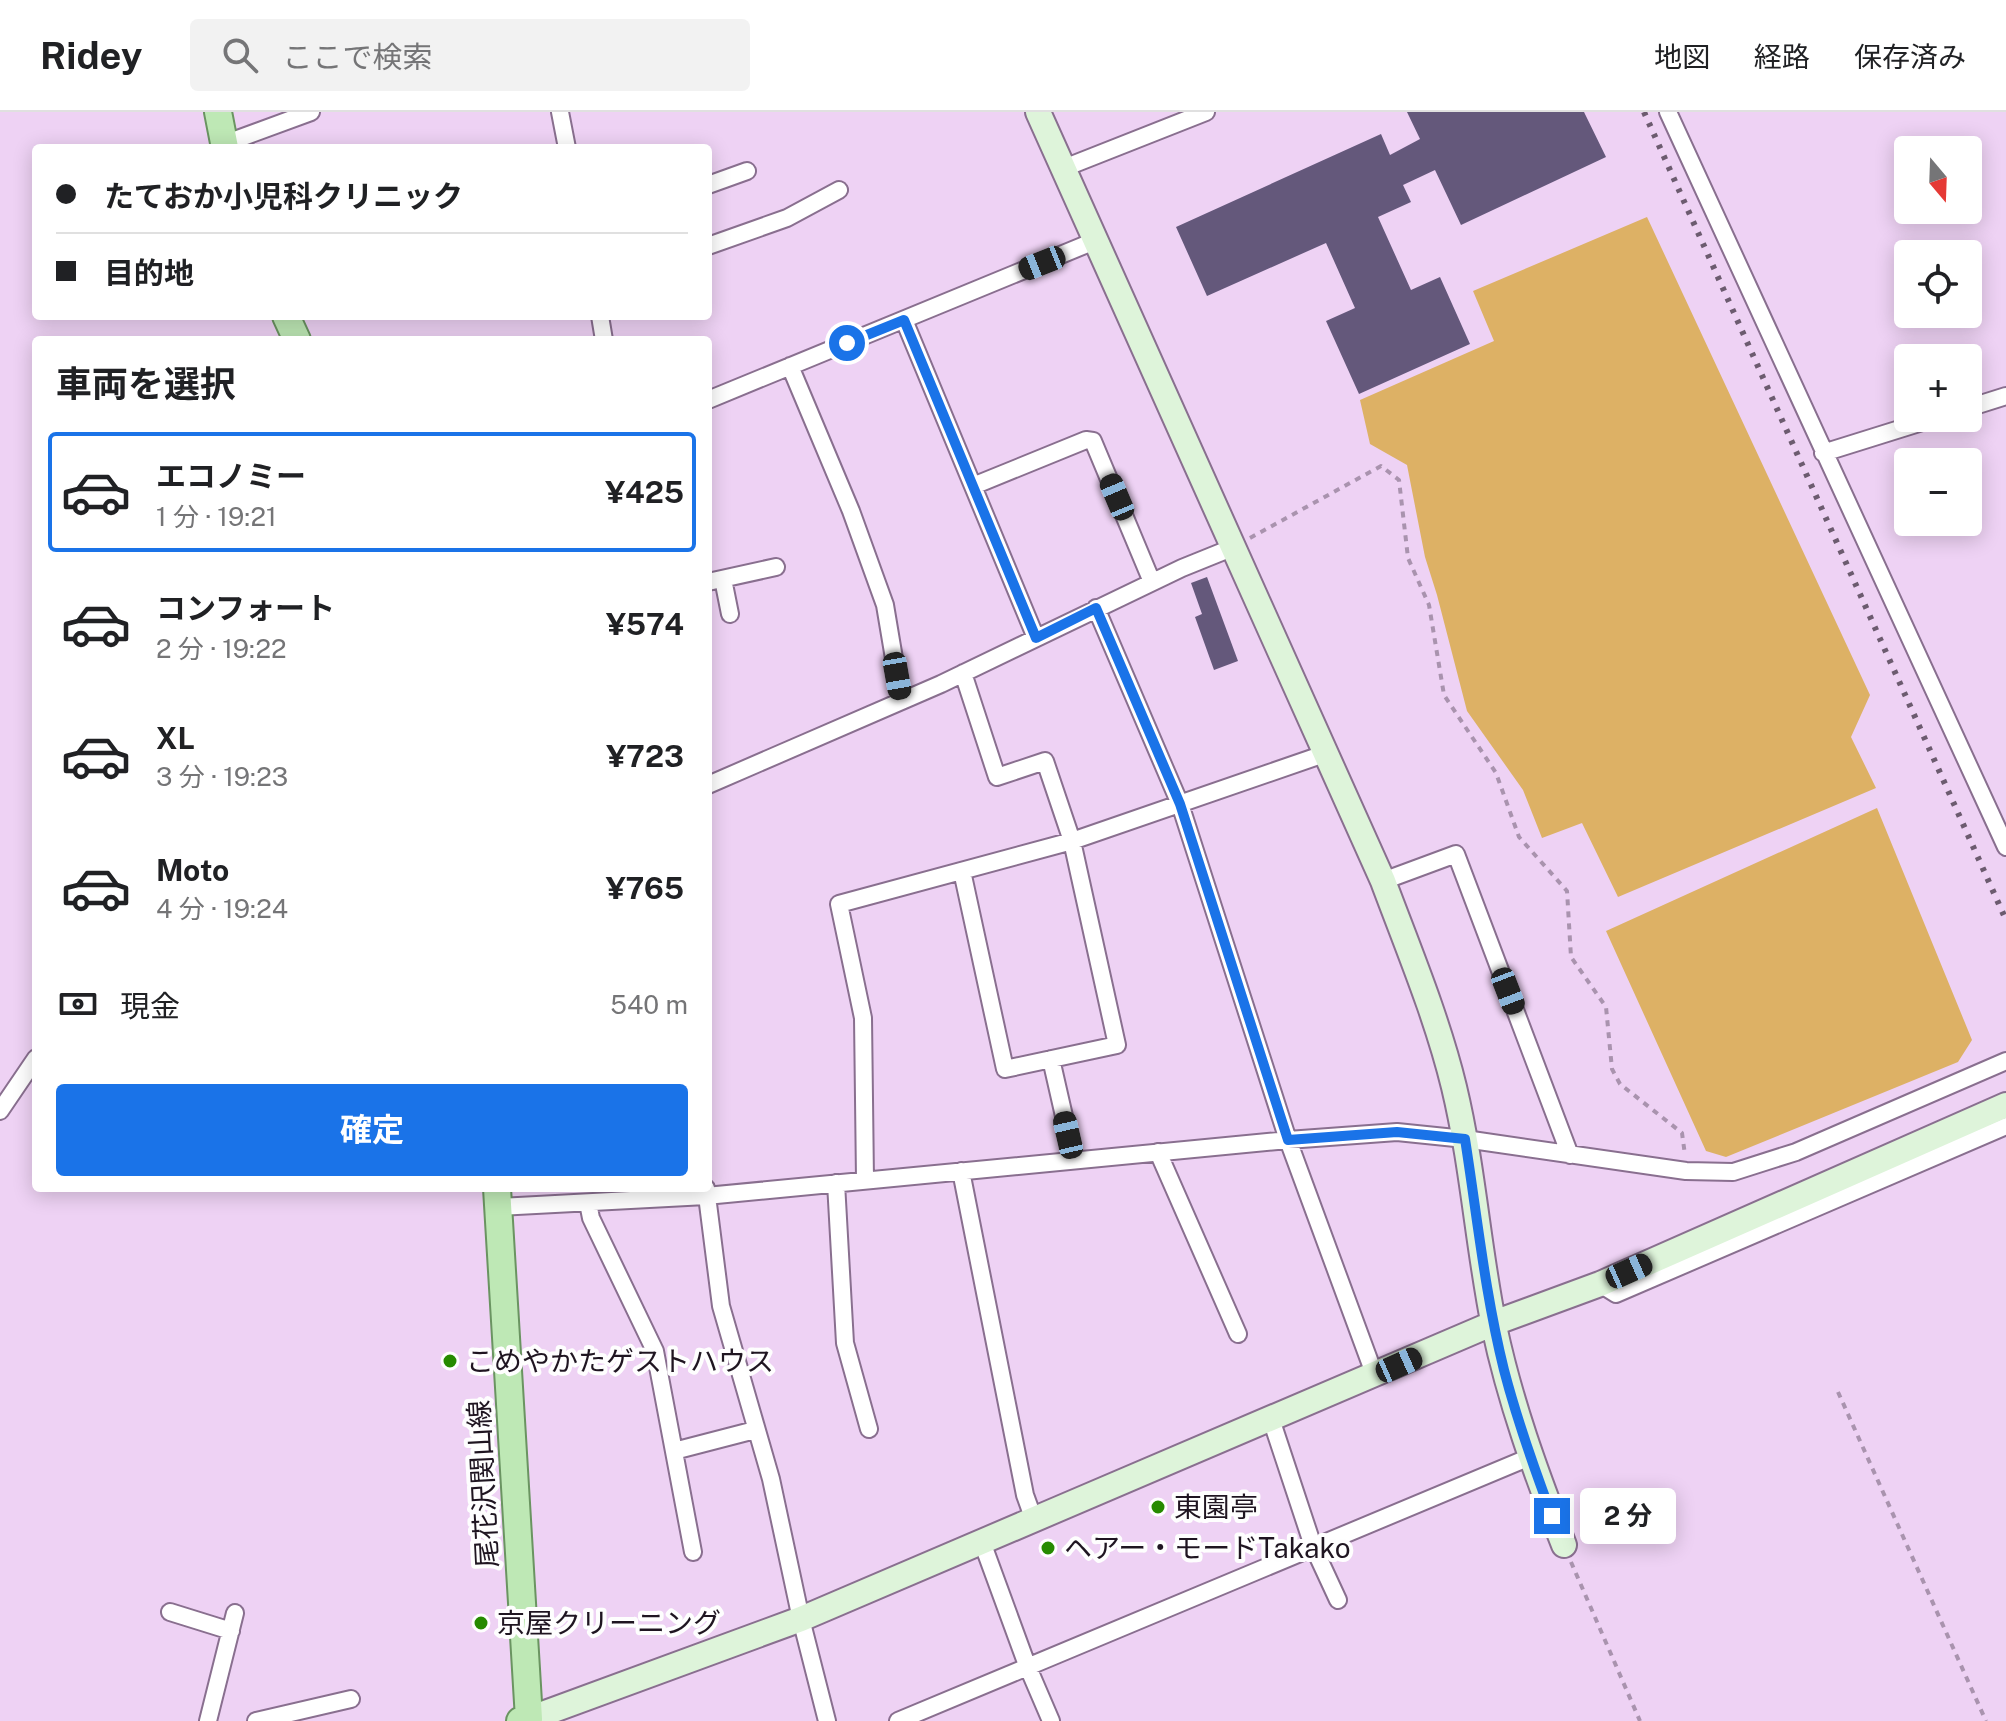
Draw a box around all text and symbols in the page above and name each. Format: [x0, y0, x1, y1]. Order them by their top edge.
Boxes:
search box [190, 19, 750, 91]
text: Ridey [40, 33, 142, 78]
icon: search [218, 33, 262, 77]
text: ここで検索 [282, 39, 432, 75]
text: 地図 [1654, 40, 1710, 73]
text: 経路 [1754, 40, 1810, 73]
text: 保存済み [1854, 40, 1966, 73]
north arrow [1894, 136, 1982, 224]
map controls [1894, 136, 1982, 536]
text: たておか小児科クリニック [104, 178, 463, 214]
button: locate [1894, 240, 1982, 328]
car [1015, 243, 1069, 283]
text: 目的地 [104, 255, 194, 291]
route start [829, 325, 865, 361]
button: + [1894, 344, 1982, 432]
text: 車両を選択 [56, 363, 236, 405]
button: − [1894, 448, 1982, 536]
icon: car [60, 456, 132, 528]
text: エコノミー [156, 458, 306, 494]
car [1097, 470, 1137, 524]
text: ¥425 [605, 474, 684, 510]
text: 1 分 · 19:21 [156, 501, 277, 532]
icon: car [60, 588, 132, 660]
text: コンフォート [156, 590, 335, 626]
text: ¥574 [606, 606, 684, 642]
text: 2 分 · 19:22 [156, 633, 286, 664]
car [881, 650, 913, 702]
icon: car [60, 720, 132, 792]
text: XL [156, 720, 195, 756]
text: ¥723 [606, 738, 684, 774]
text: 3 分 · 19:23 [156, 761, 288, 792]
icon: car [60, 852, 132, 924]
text: Moto [156, 852, 229, 888]
text: ¥765 [606, 870, 684, 906]
text: 4 分 · 19:24 [156, 893, 288, 924]
car [1488, 964, 1528, 1018]
icon: cash [56, 982, 100, 1026]
text: 現金 [120, 988, 180, 1024]
text: 540 m [610, 989, 688, 1020]
button: 確定 [56, 1084, 688, 1176]
car [1051, 1109, 1085, 1161]
car [1602, 1250, 1656, 1292]
place label: こめやかたゲストハウス [466, 1344, 774, 1377]
car [1372, 1344, 1426, 1386]
marker: こめやかたゲストハウス [441, 1352, 459, 1370]
street label: 尾花沢関山線 [462, 1399, 503, 1569]
callout: 2 分 [1580, 1488, 1676, 1544]
place label: 東園亭 [1174, 1490, 1258, 1523]
marker: 東園亭 [1149, 1498, 1167, 1516]
route end [1534, 1498, 1570, 1534]
text: 2 分 [1604, 1500, 1652, 1531]
place label: ヘアー・モードTakako [1064, 1531, 1351, 1564]
marker: ヘアー・モードTakako [1039, 1539, 1057, 1557]
place label: 京屋クリーニング [497, 1606, 721, 1639]
marker: 京屋クリーニング [472, 1614, 490, 1632]

